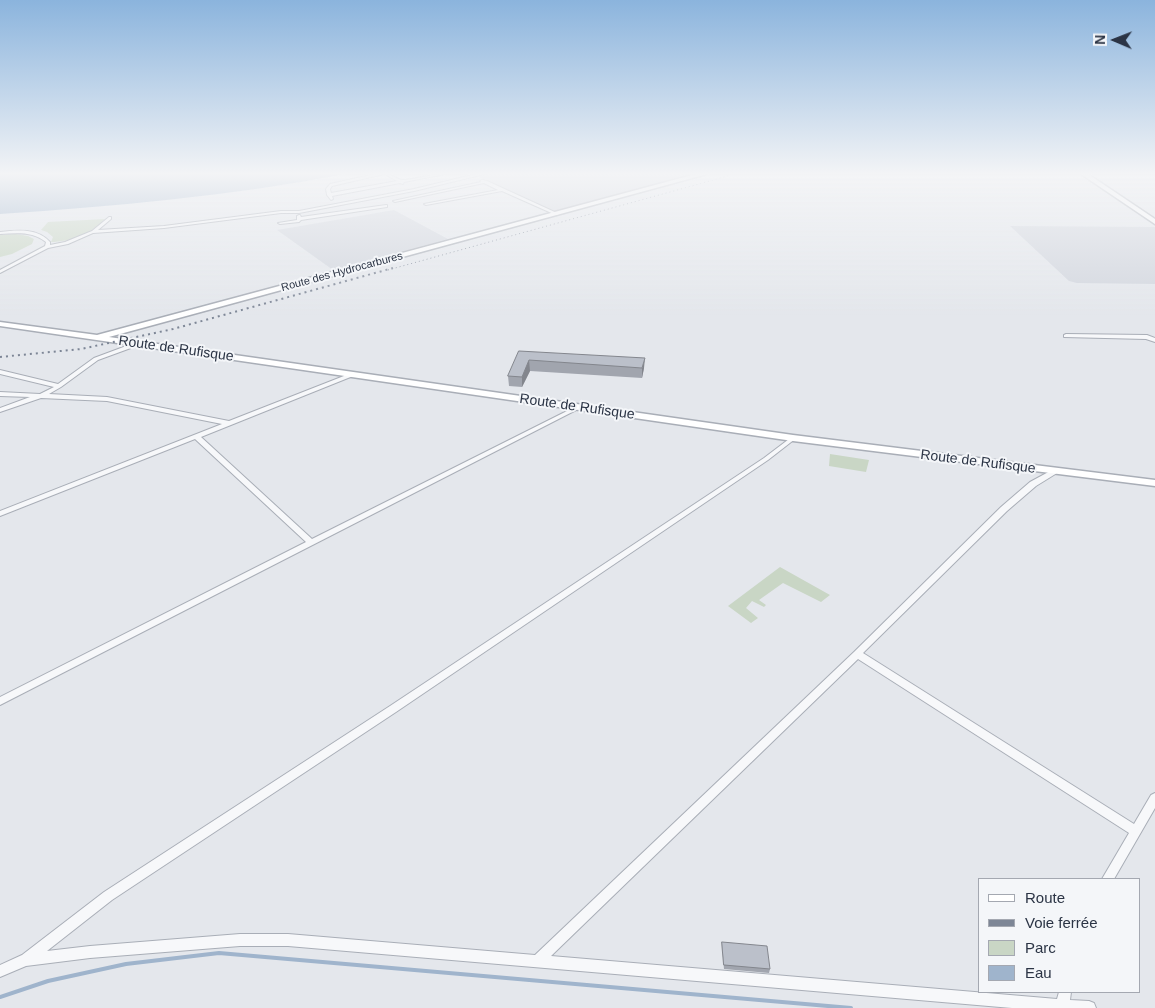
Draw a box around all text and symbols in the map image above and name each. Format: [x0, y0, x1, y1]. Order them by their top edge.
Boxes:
north arrow [1090, 15, 1140, 65]
text: N [1092, 35, 1108, 45]
street label: Route des Hydrocarbures [280, 249, 404, 295]
street label: Route de Rufisque [117, 333, 235, 365]
street label: Route de Rufisque [518, 391, 636, 423]
street label: Route de Rufisque [919, 447, 1037, 477]
legend [978, 878, 1140, 993]
text: Route [1025, 889, 1065, 906]
text: Voie ferrée [1025, 914, 1098, 931]
text: Parc [1025, 939, 1056, 956]
text: Eau [1025, 964, 1052, 981]

